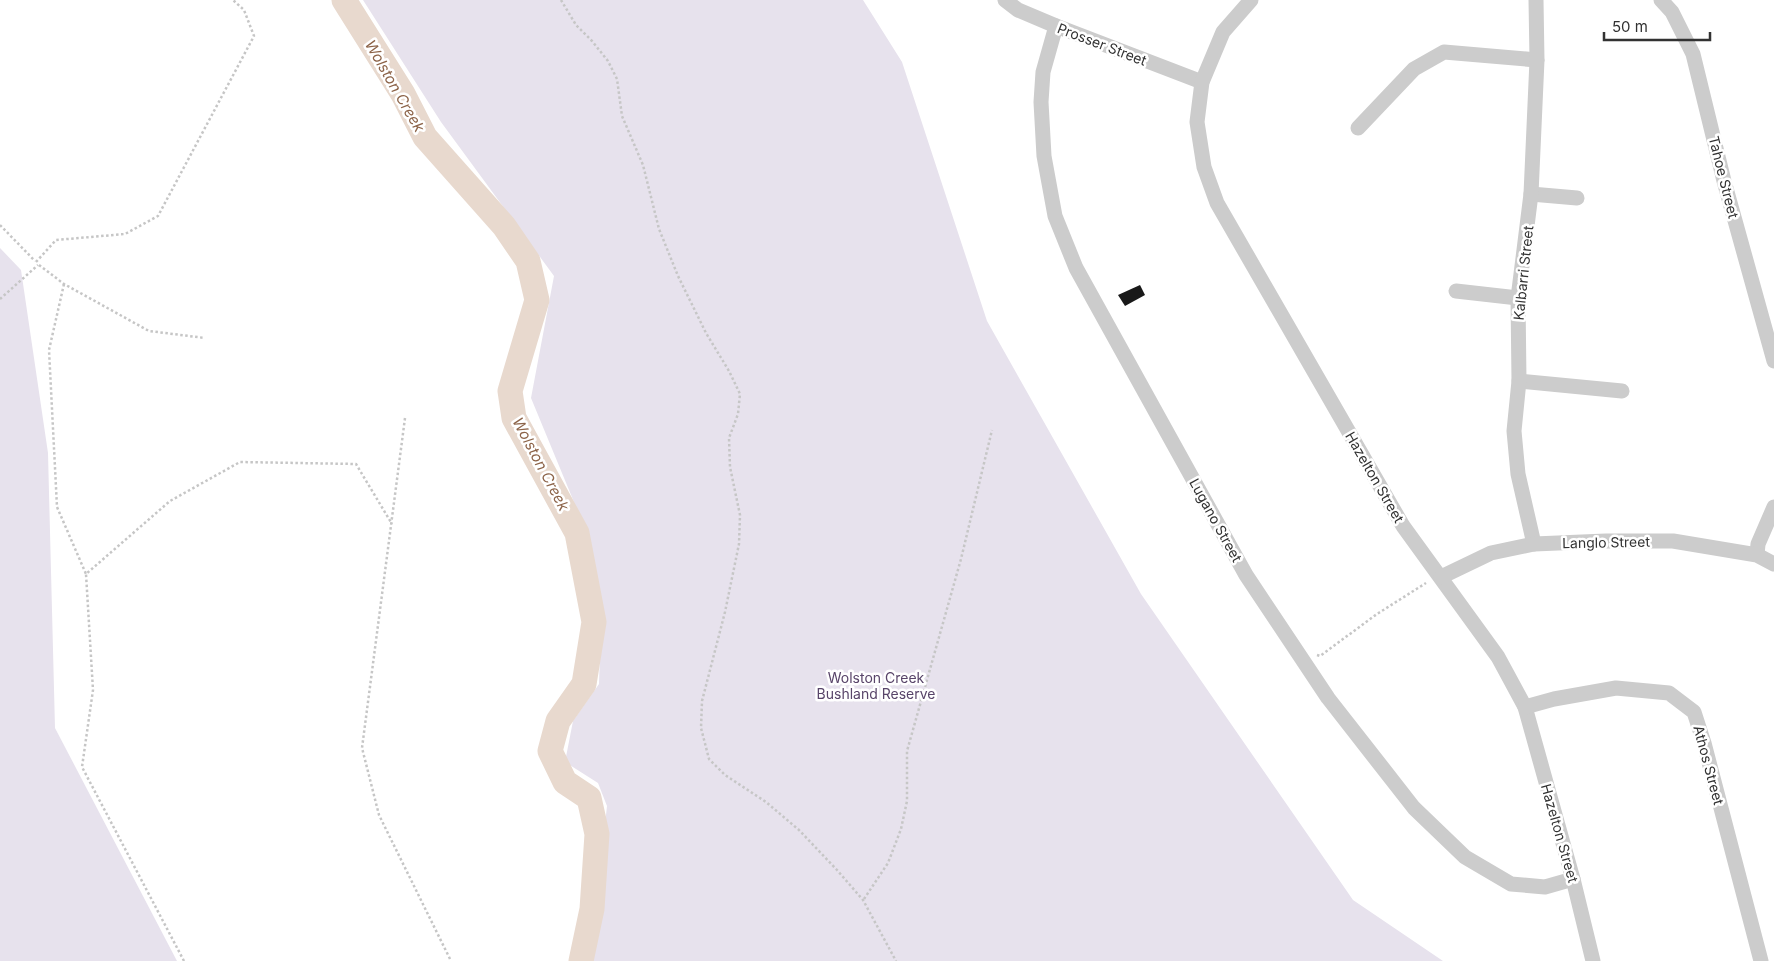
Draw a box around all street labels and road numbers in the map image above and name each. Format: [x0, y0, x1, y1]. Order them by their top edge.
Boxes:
street label: Prosser Street [1055, 19, 1149, 69]
street label: Tahoe Street [1706, 134, 1743, 220]
street label: Kalbarri Street [1510, 224, 1536, 321]
street label: Hazelton Street [1342, 429, 1408, 526]
street label: Lugano Street [1186, 475, 1246, 565]
street label: Langlo Street [1562, 533, 1650, 551]
street label: Athos Street [1690, 723, 1728, 807]
street label: Hazelton Street [1538, 782, 1582, 885]

